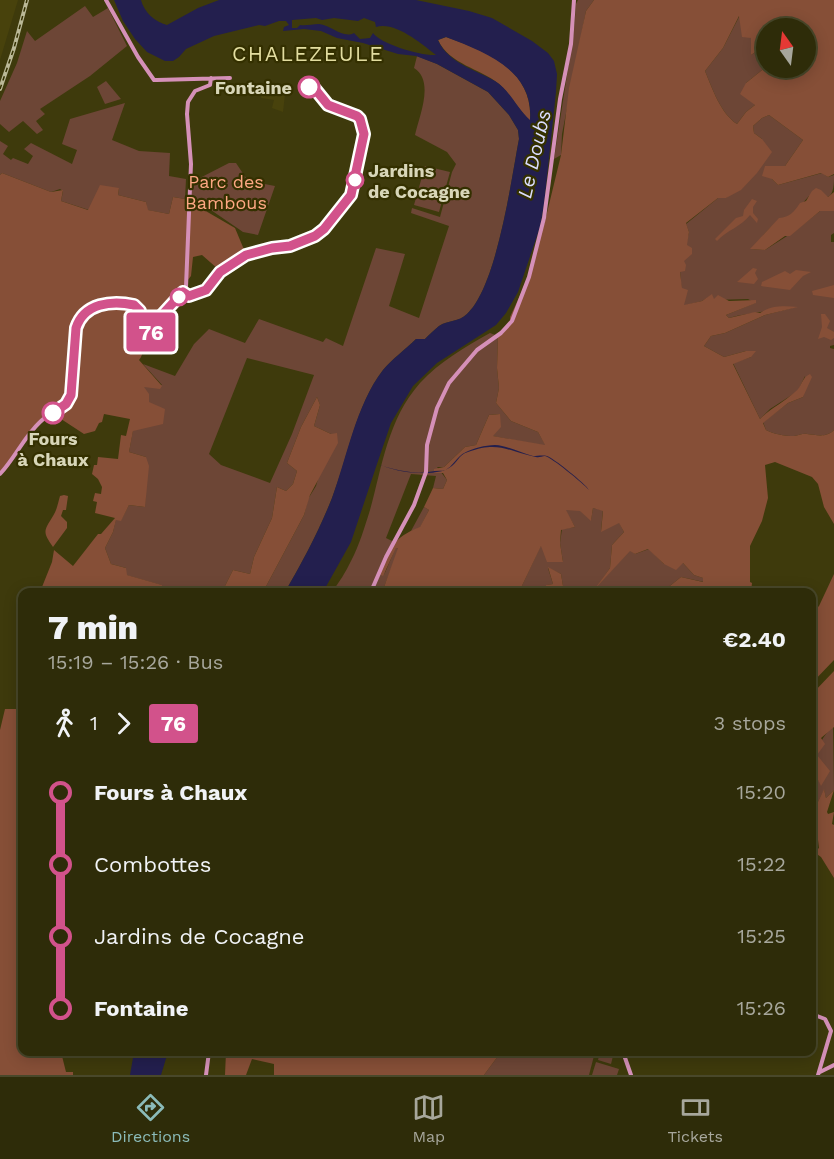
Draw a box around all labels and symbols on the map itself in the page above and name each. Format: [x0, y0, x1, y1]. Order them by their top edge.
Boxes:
north arrow [756, 18, 816, 78]
district label: CHALEZEULE [232, 41, 384, 66]
marker: Fontaine [298, 76, 320, 98]
place label: Fontaine [215, 77, 292, 98]
water label: Le Doubs [512, 107, 556, 201]
place label: Jardins de Cocagne [368, 160, 470, 202]
park label: Parc des Bambous [185, 171, 267, 213]
marker: Jardins de Cocagne [346, 171, 364, 189]
unlabelled marker [170, 288, 188, 306]
line badge: 76 [124, 312, 178, 352]
marker: Fours à Chaux [42, 402, 64, 424]
place label: Fours à Chaux [18, 428, 89, 470]

